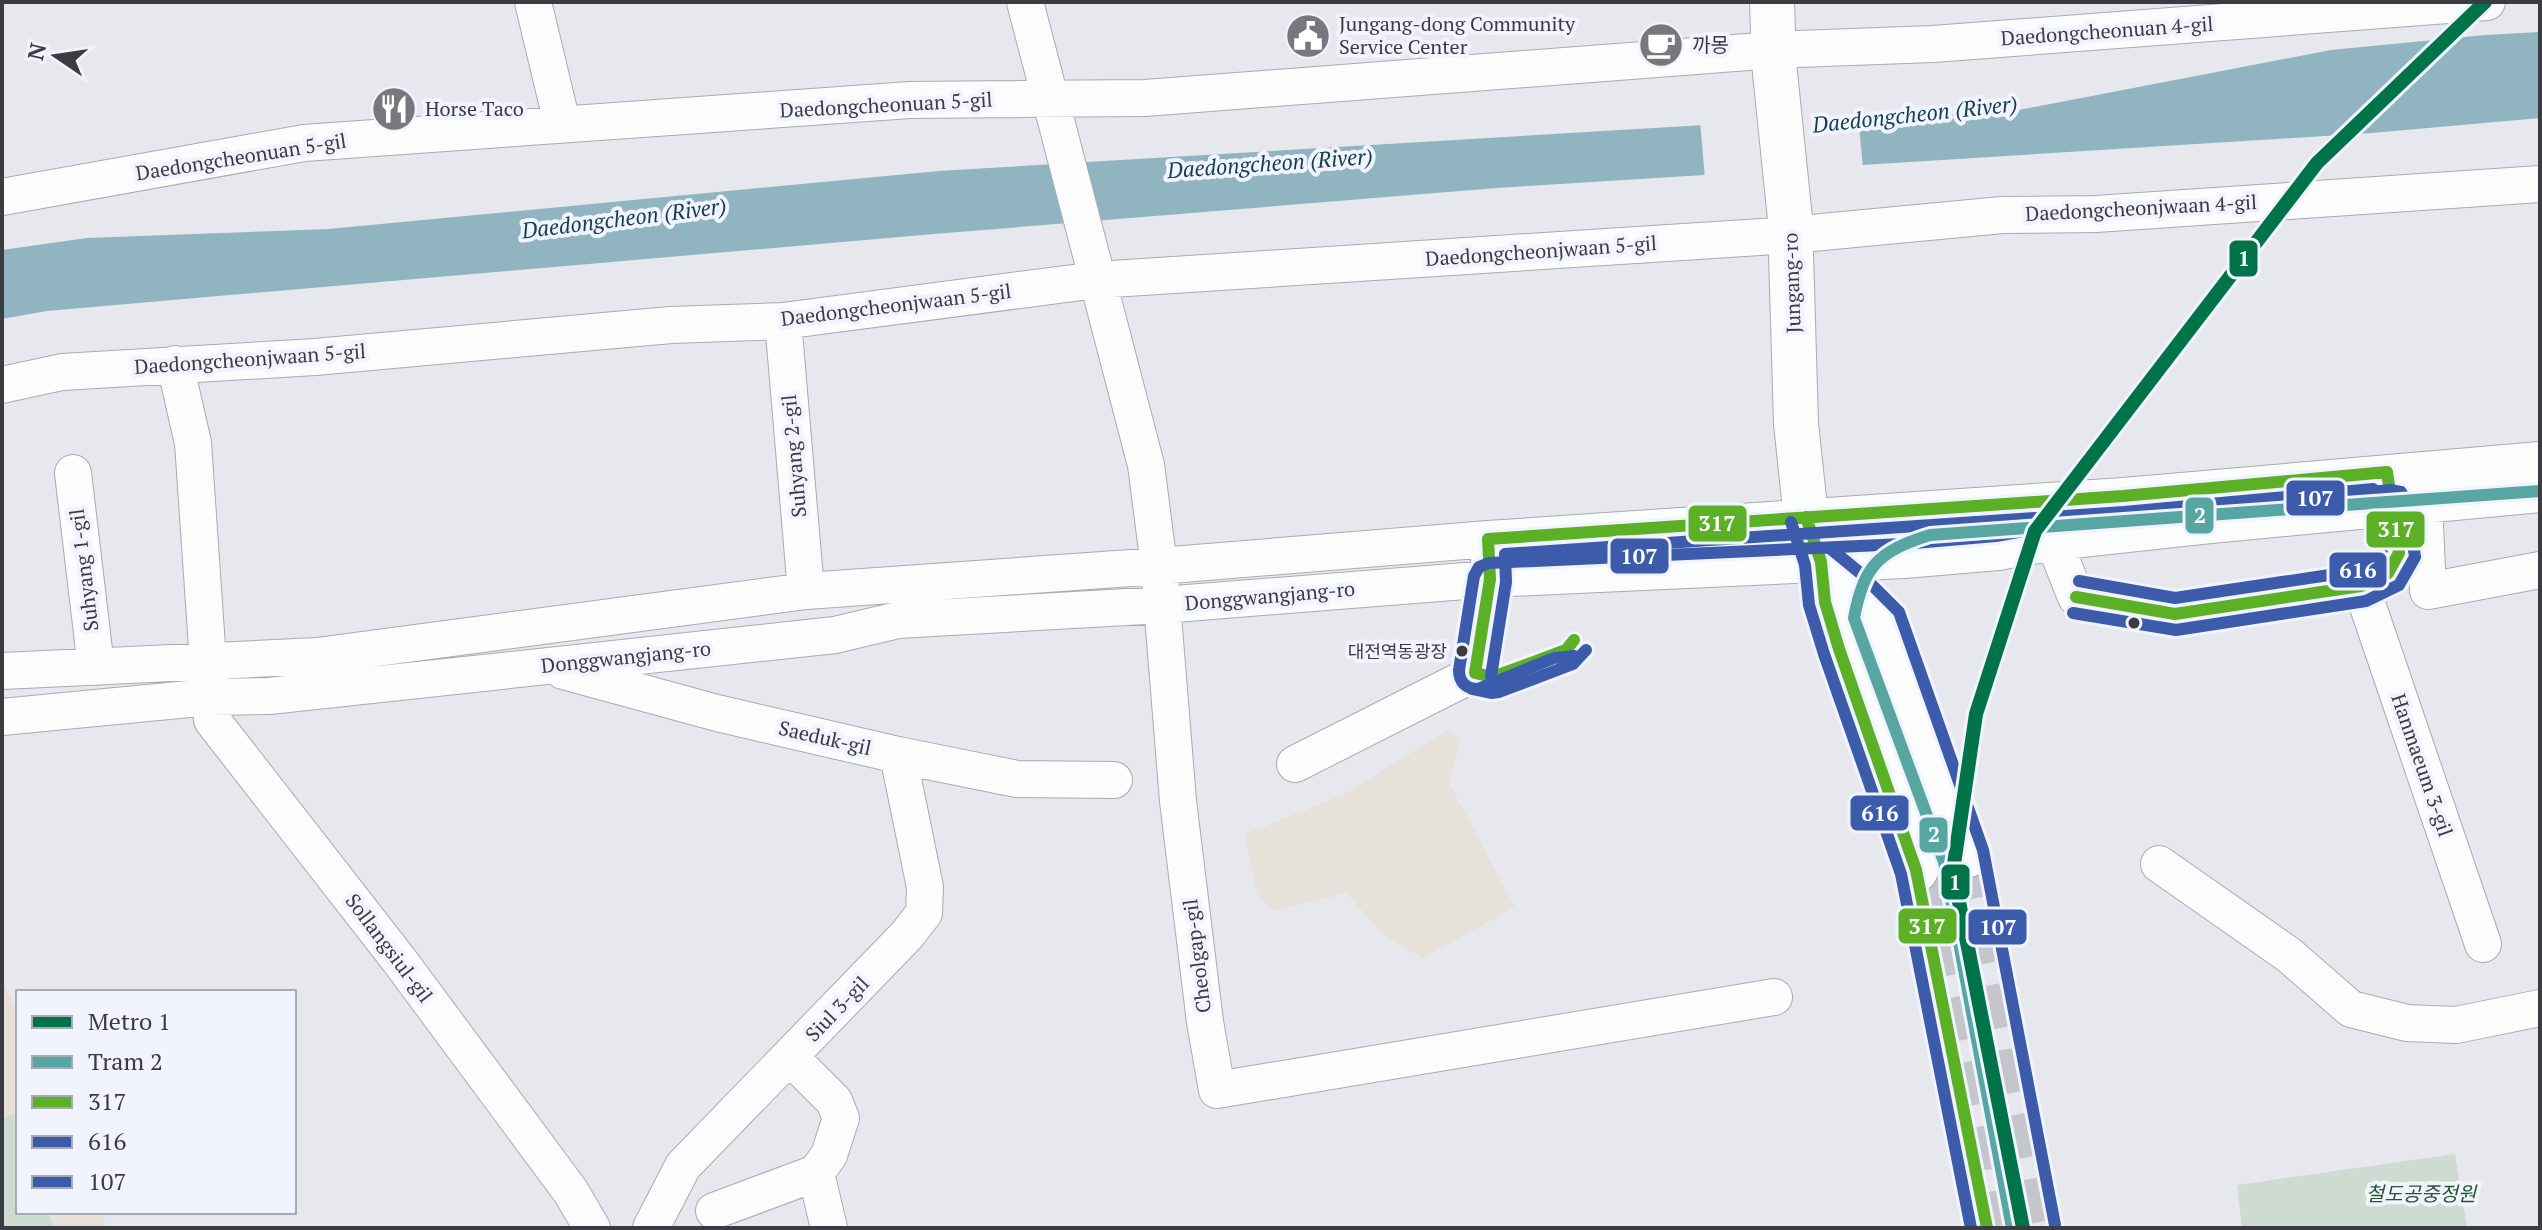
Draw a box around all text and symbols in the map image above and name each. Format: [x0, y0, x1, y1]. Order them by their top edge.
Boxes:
place label: Jungang-dong Community Service Center [1339, 10, 1576, 60]
street label: Daedongcheonuan 4-gil [2000, 10, 2214, 51]
public building icon: Jungang-dong Community Service Center [1284, 12, 1332, 60]
north arrow [16, 16, 96, 96]
cafe icon: 까몽 [1637, 21, 1685, 69]
place label: 까몽 [1692, 31, 1729, 58]
text: N [20, 40, 52, 63]
restaurant icon: Horse Taco [370, 85, 418, 133]
street label: Daedongcheonuan 5-gil [779, 85, 993, 124]
water label: Daedongcheon (River) [1810, 88, 2019, 139]
place label: Horse Taco [425, 95, 524, 122]
street label: Daedongcheonuan 5-gil [134, 127, 348, 186]
water label: Daedongcheon (River) [1165, 141, 1374, 184]
street label: Daedongcheonjwaan 4-gil [2024, 188, 2257, 227]
water label: Daedongcheon (River) [519, 191, 728, 245]
street label: Daedongcheonjwaan 5-gil [1424, 229, 1658, 272]
street label: Jungang-ro [1776, 232, 1807, 334]
line badge: 1 [2228, 239, 2259, 278]
text: 1 [2238, 243, 2250, 272]
street label: Daedongcheonjwaan 5-gil [779, 277, 1013, 332]
street label: Daedongcheonjwaan 5-gil [133, 337, 367, 380]
street label: Suhyang 2-gil [775, 394, 812, 519]
line badge: 107 [2285, 479, 2346, 517]
text: 107 [2296, 483, 2334, 512]
line badge: 2 [2184, 496, 2215, 535]
text: 2 [2194, 500, 2206, 529]
line badge: 317 [1687, 504, 1748, 543]
street label: Suhyang 1-gil [63, 507, 104, 633]
text: 317 [1698, 508, 1736, 537]
line badge: 317 [2365, 510, 2426, 549]
text: 317 [2377, 514, 2415, 543]
line badge: 107 [1609, 537, 1670, 575]
text: 107 [1620, 541, 1658, 570]
line badge: 616 [2328, 551, 2388, 589]
text: 616 [2339, 555, 2377, 584]
street label: Donggwangjang-ro [1184, 575, 1356, 616]
unlabelled marker [2126, 615, 2142, 631]
street label: Donggwangjang-ro [540, 634, 712, 679]
place label: 대전역동광장 [1348, 639, 1447, 663]
marker: 대전역동광장 [1454, 643, 1470, 659]
street label: Hanmaeum 3-gil [2385, 690, 2460, 840]
street label: Saeduk-gil [776, 714, 874, 761]
line badge: 616 [1849, 794, 1910, 832]
text: 616 [1861, 798, 1899, 827]
line badge: 2 [1918, 816, 1949, 854]
text: 2 [1928, 819, 1940, 848]
line badge: 1 [1940, 863, 1971, 901]
text: 1 [1949, 867, 1961, 896]
street label: Sollangsiul-gil [340, 888, 439, 1008]
street label: Cheolgap-gil [1176, 897, 1217, 1015]
line badge: 317 [1897, 907, 1958, 945]
line badge: 107 [1967, 908, 2028, 946]
text: 317 [1908, 911, 1946, 940]
text: 107 [1979, 912, 2017, 941]
street label: Siul 3-gil [799, 970, 874, 1047]
legend [16, 990, 296, 1214]
text: Metro 1 [88, 1005, 171, 1037]
text: Tram 2 [88, 1045, 163, 1077]
text: 317 [88, 1085, 126, 1117]
text: 616 [88, 1125, 127, 1157]
text: 107 [88, 1165, 126, 1197]
park label: 철도공중정원 [2366, 1180, 2478, 1207]

